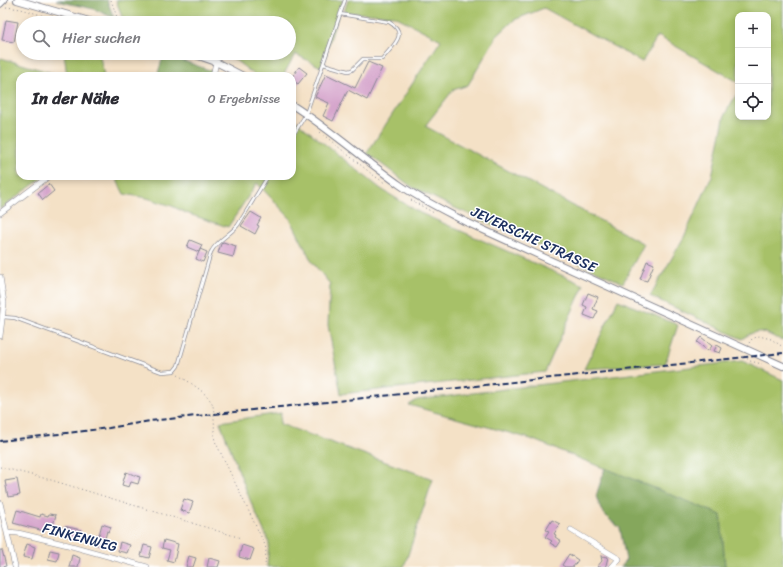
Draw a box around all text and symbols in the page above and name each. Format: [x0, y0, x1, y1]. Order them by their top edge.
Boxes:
map controls [735, 12, 771, 120]
button: + [735, 12, 771, 48]
search box [16, 16, 296, 60]
text: Hier suchen [62, 25, 141, 51]
icon: search [30, 27, 52, 49]
button: − [735, 48, 771, 84]
text: In der Nähe [32, 83, 119, 113]
button: locate [735, 84, 771, 120]
text: 0 Ergebnisse [207, 87, 280, 110]
street label: JEVERSCHE STRASSE [466, 199, 602, 280]
street label: FINKENWEG [40, 516, 120, 560]

